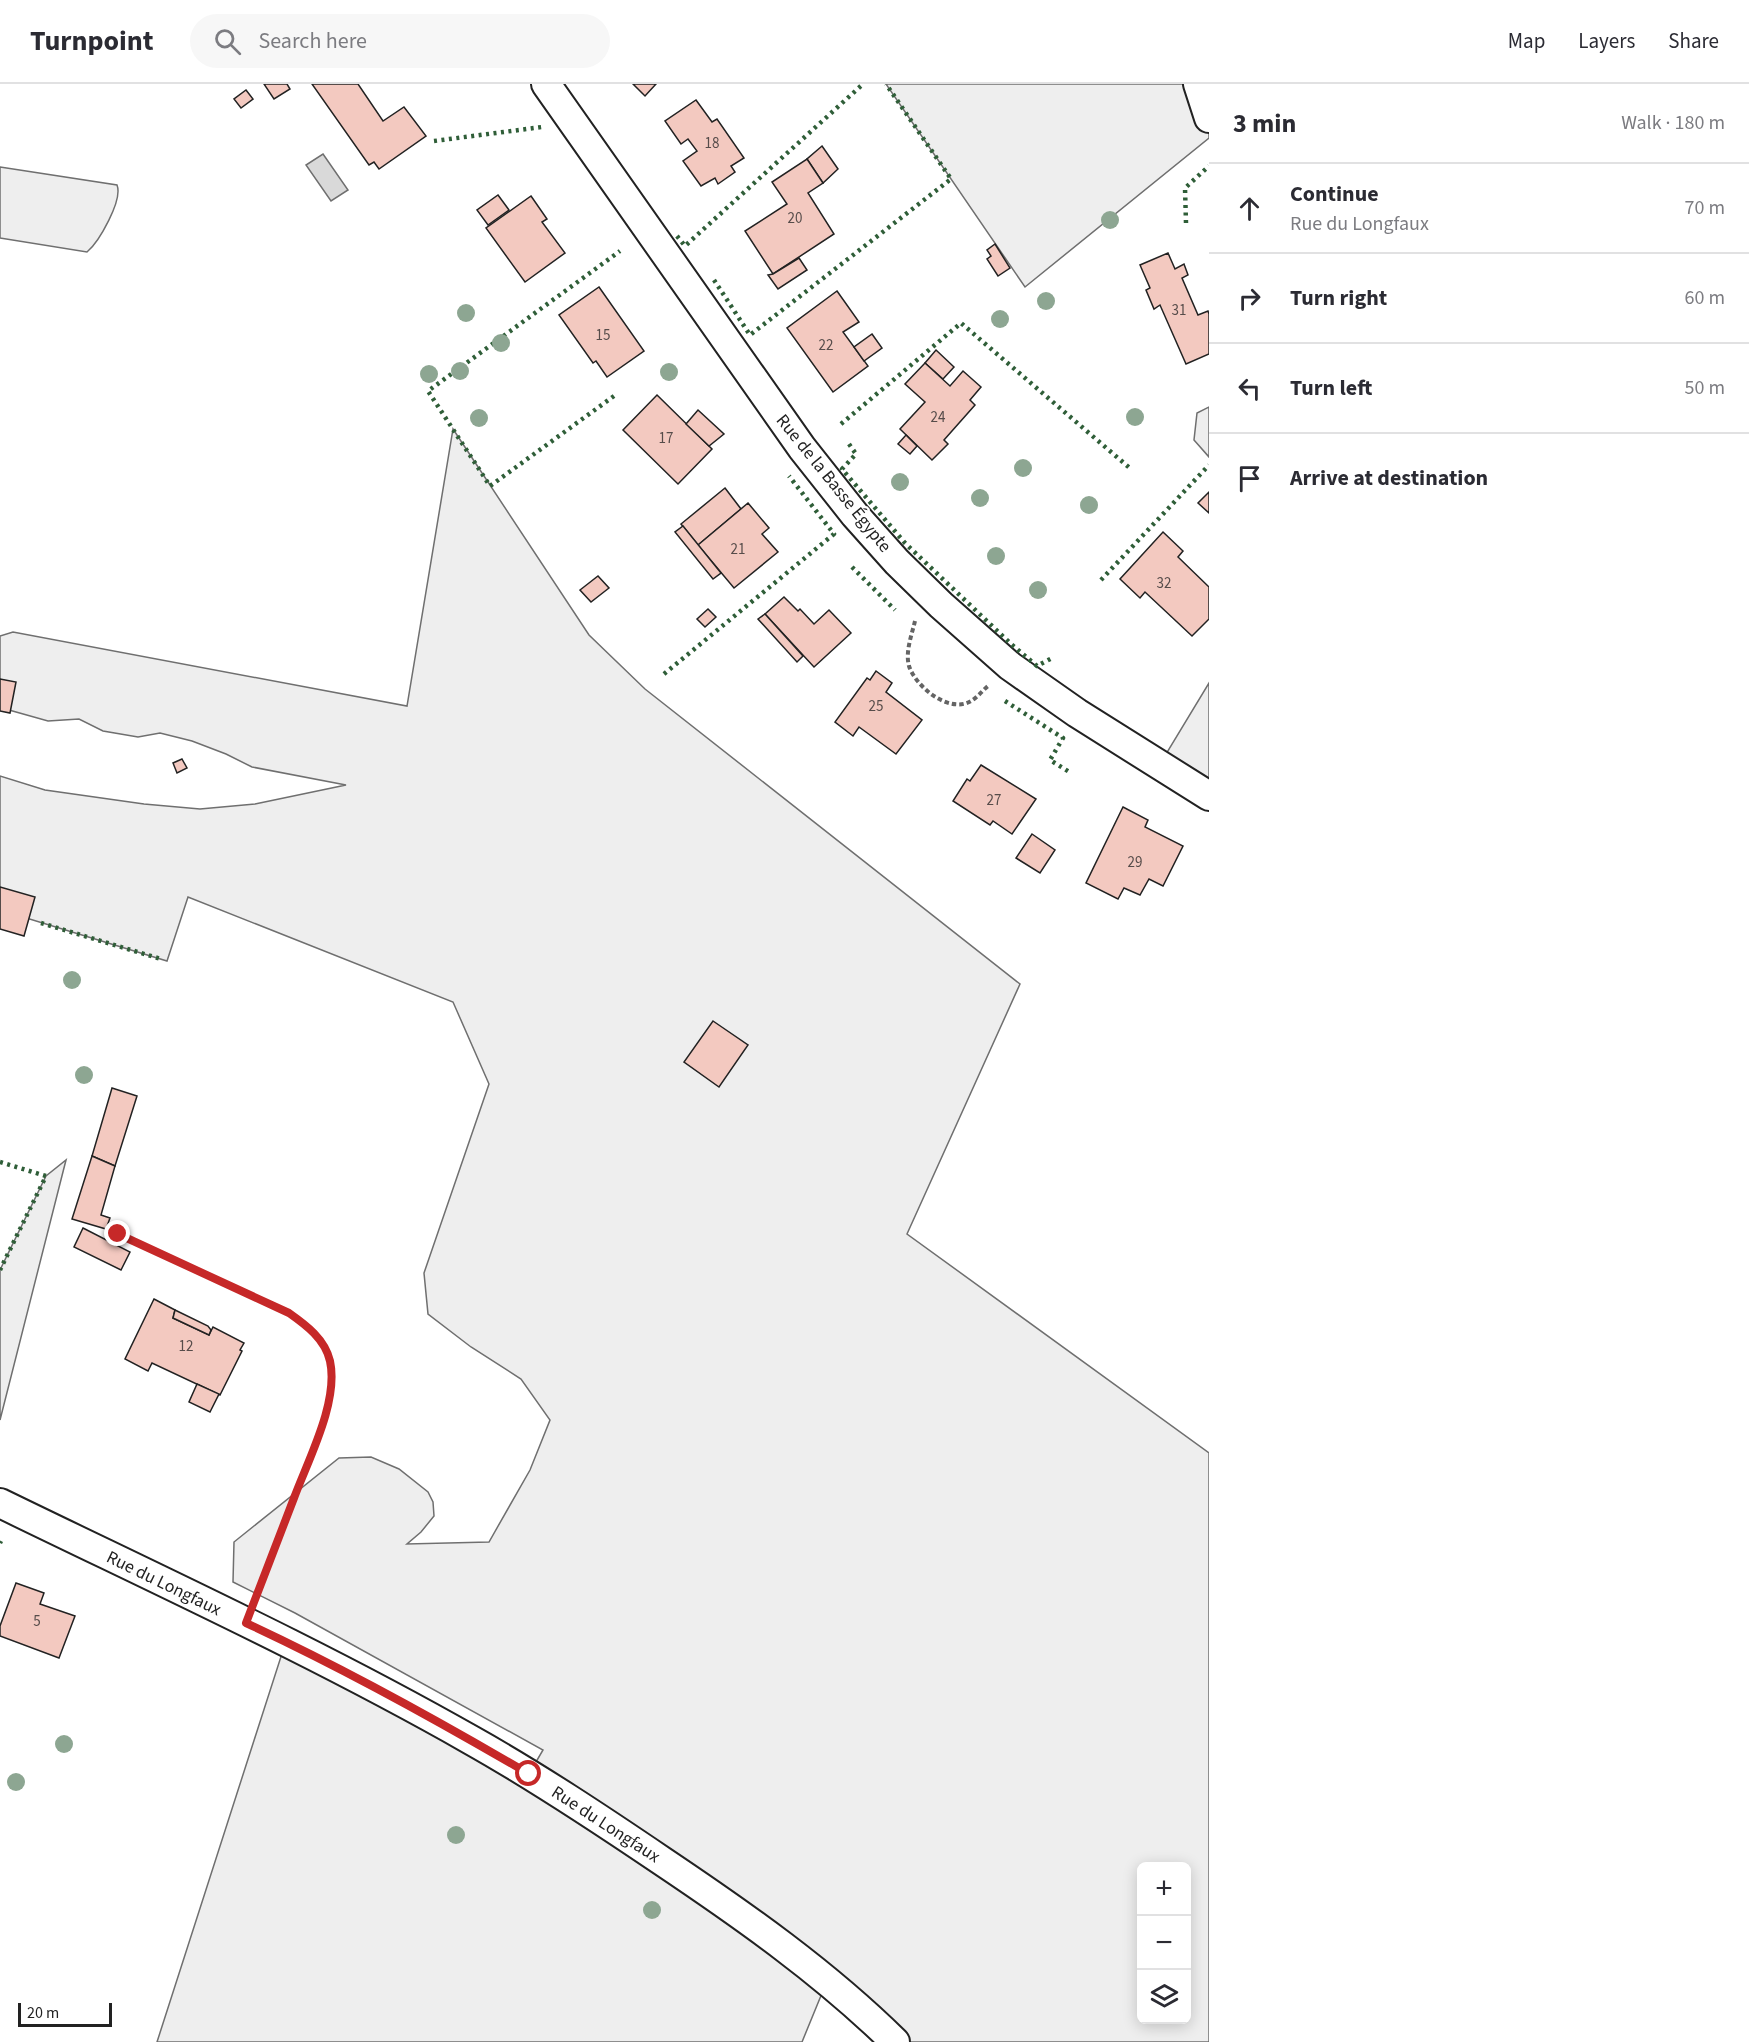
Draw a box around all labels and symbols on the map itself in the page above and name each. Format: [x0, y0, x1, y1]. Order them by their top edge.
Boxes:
house number: 18 [705, 133, 719, 154]
house number: 20 [788, 208, 802, 229]
house number: 31 [1172, 300, 1186, 321]
house number: 15 [596, 325, 610, 346]
house number: 22 [819, 335, 833, 356]
house number: 24 [931, 407, 946, 428]
street label: Rue de la Basse Égypte [770, 409, 897, 558]
house number: 17 [659, 428, 673, 449]
house number: 21 [731, 539, 745, 560]
house number: 32 [1157, 573, 1171, 594]
house number: 25 [869, 696, 883, 717]
house number: 27 [987, 790, 1001, 811]
house number: 29 [1128, 852, 1142, 873]
route end [104, 1220, 130, 1246]
house number: 12 [179, 1336, 193, 1357]
street label: Rue du Longfaux [102, 1545, 225, 1622]
house number: 5 [33, 1611, 41, 1632]
route start [515, 1760, 541, 1786]
street label: Rue du Longfaux [547, 1780, 665, 1869]
scale bar [18, 2000, 112, 2028]

